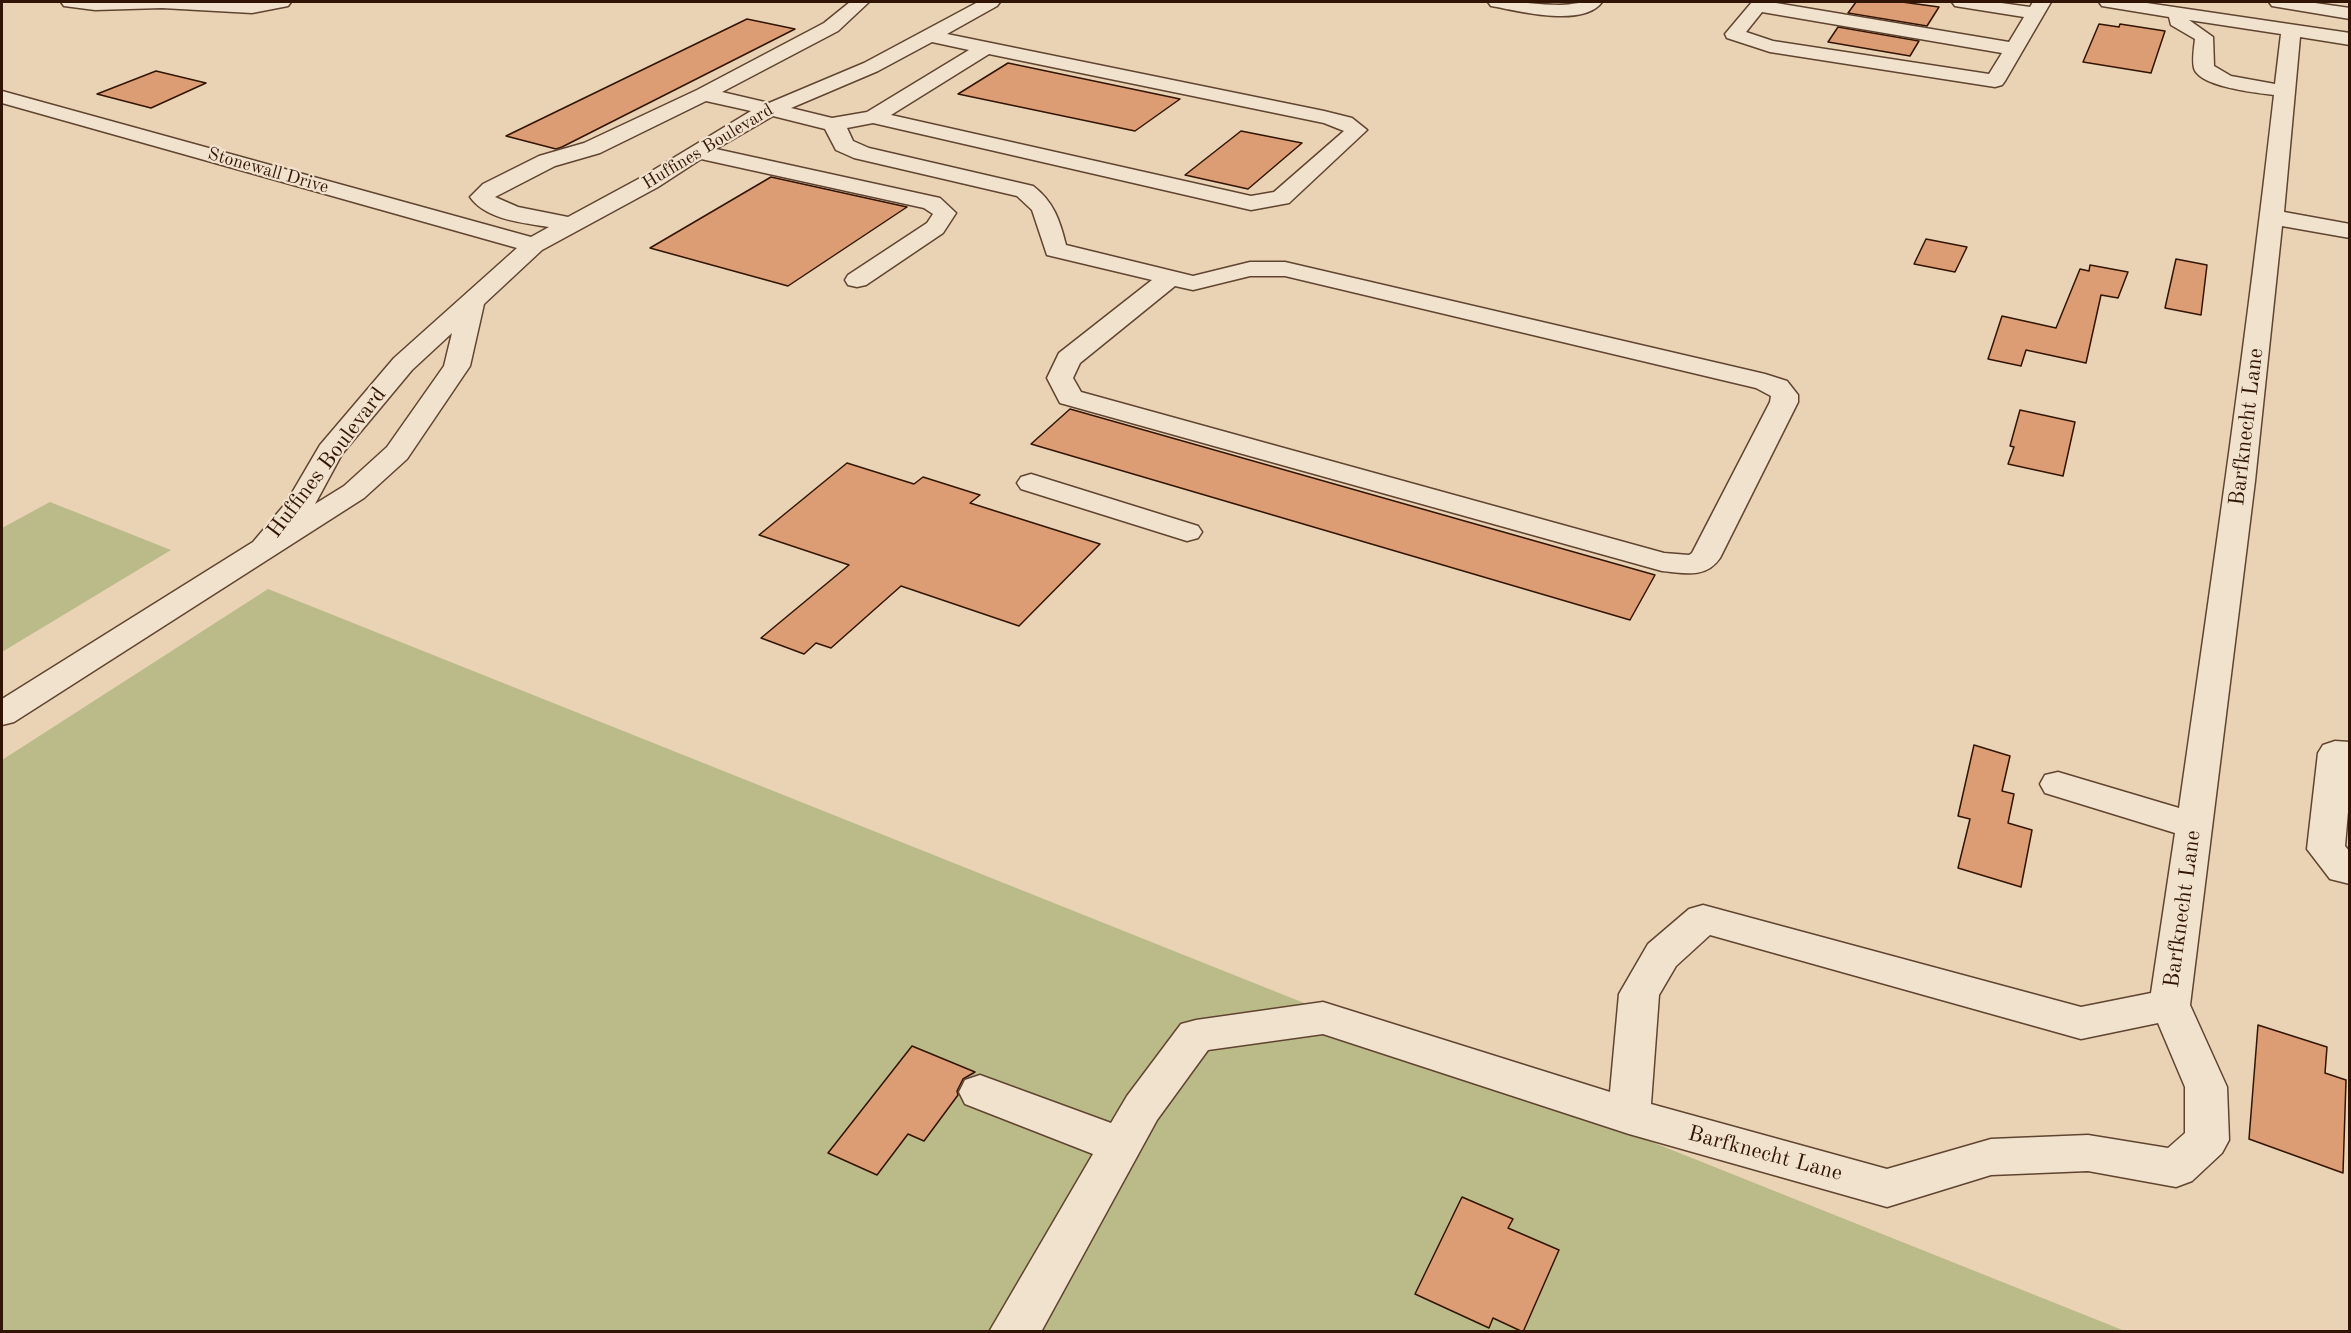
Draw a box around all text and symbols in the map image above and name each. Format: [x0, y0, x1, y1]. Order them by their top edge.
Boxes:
street label: Huffines Boulevard [639, 99, 777, 195]
street label: Stonewall Drive [205, 143, 331, 199]
street label: Barfknecht Lane [2224, 347, 2270, 507]
street label: Huffines Boulevard [262, 382, 392, 544]
street label: Barfknecht Lane [2159, 829, 2207, 989]
street label: Barfknecht Lane [1685, 1121, 1845, 1187]

